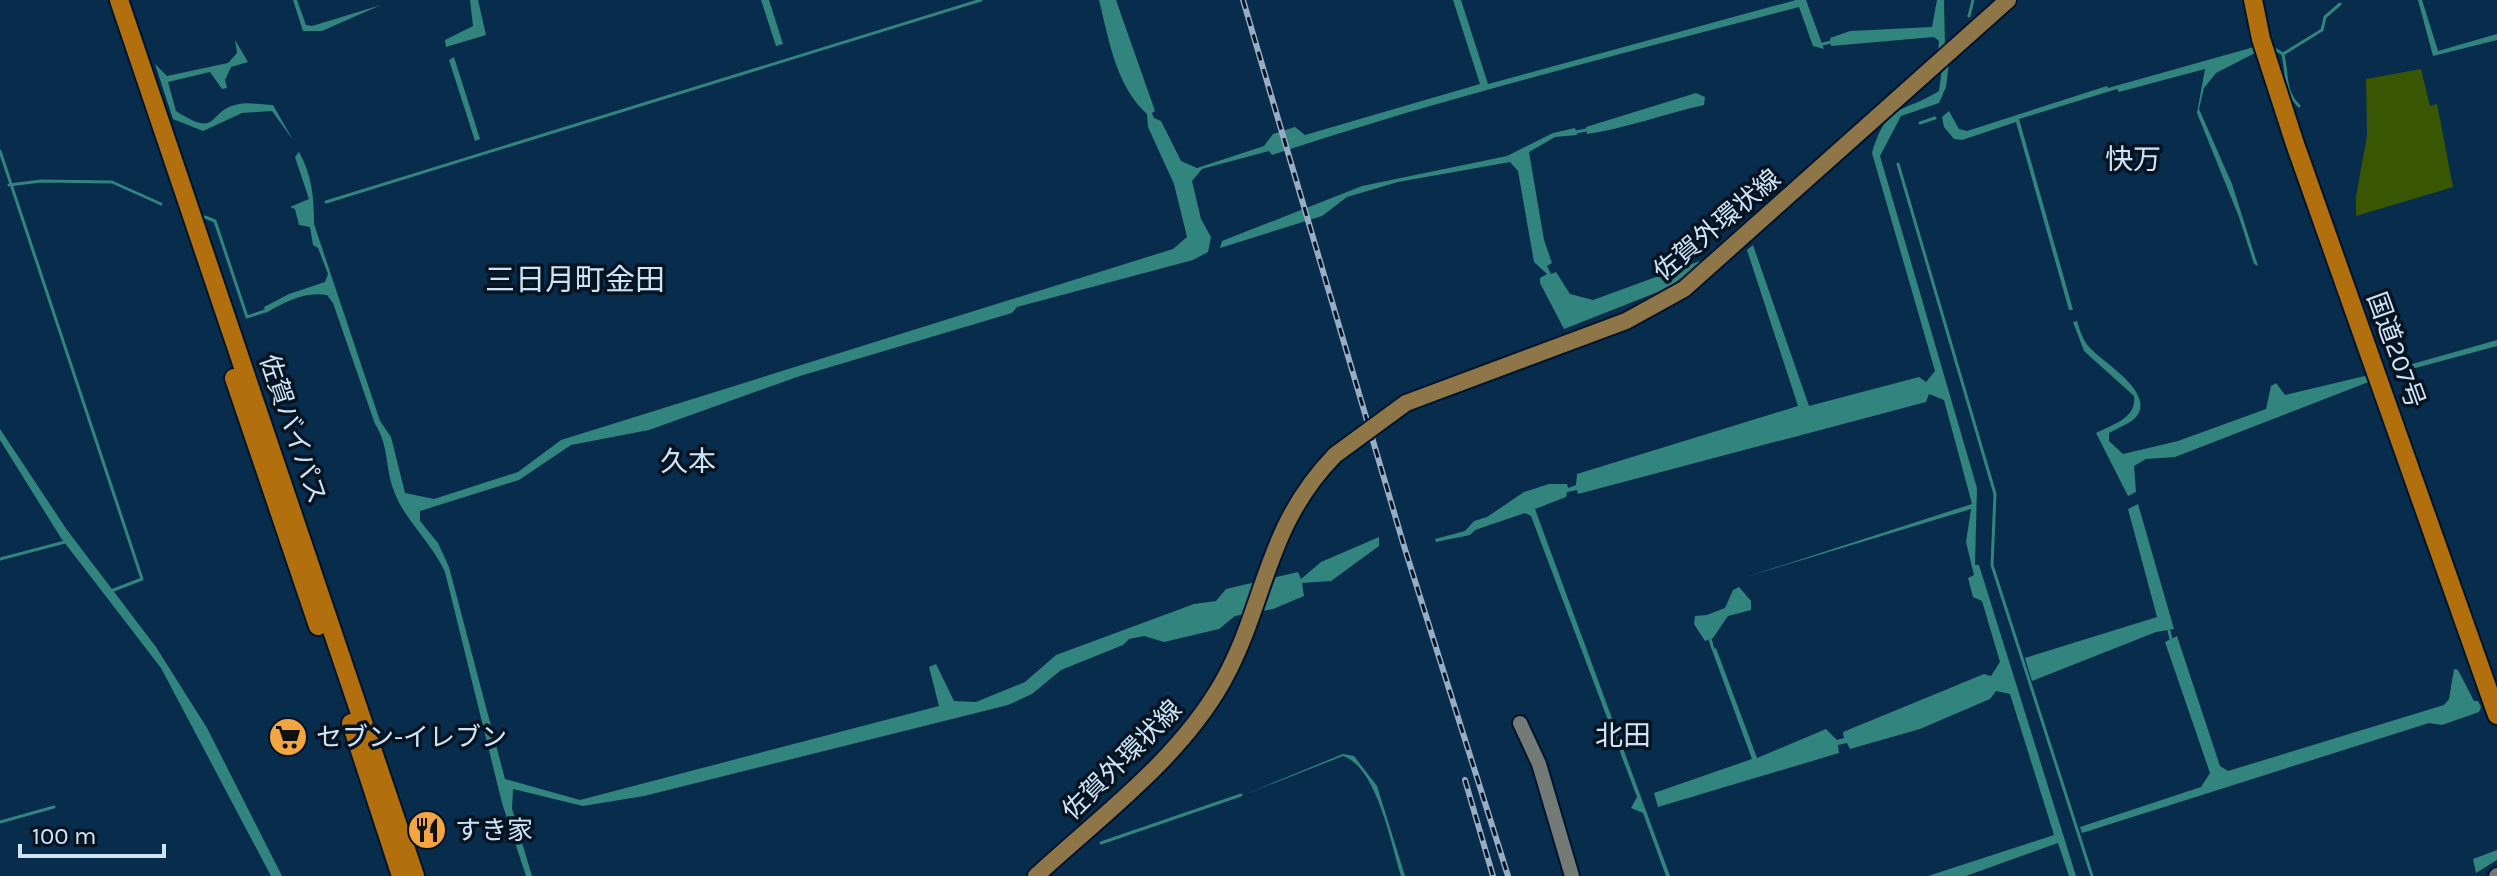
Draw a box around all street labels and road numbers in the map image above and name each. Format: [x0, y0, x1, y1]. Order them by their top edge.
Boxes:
street label: 佐賀外環状線 [1647, 163, 1787, 287]
street label: 国道207号 [2361, 288, 2431, 412]
street label: 佐賀バイパス [253, 350, 333, 508]
street label: 佐賀外環状線 [1056, 694, 1188, 826]

